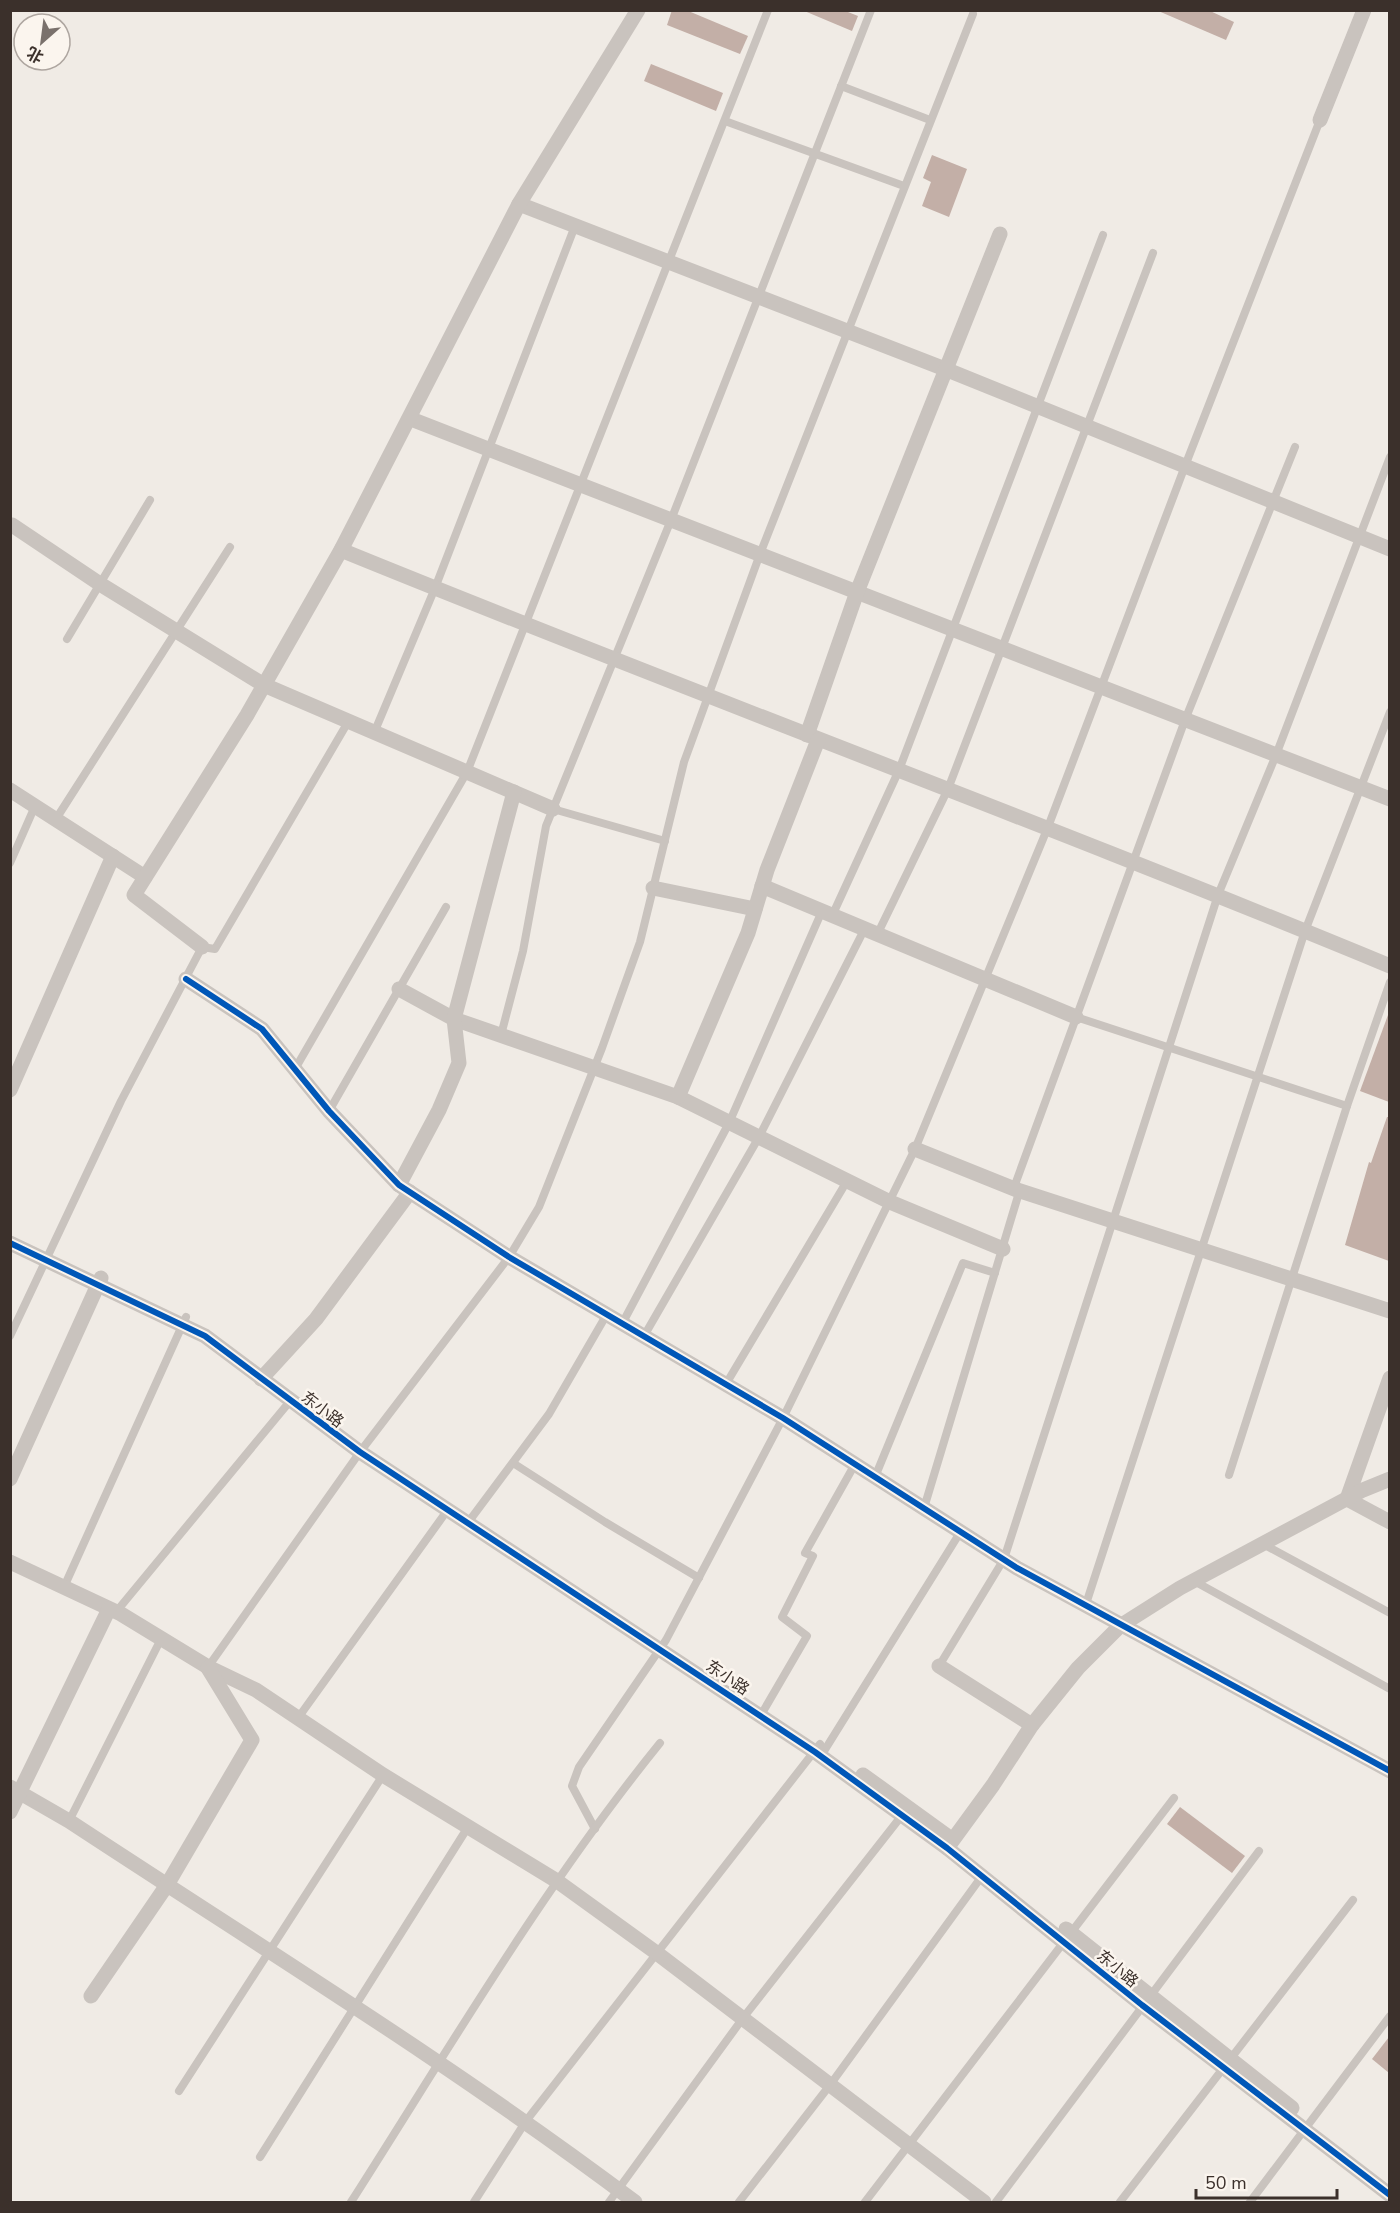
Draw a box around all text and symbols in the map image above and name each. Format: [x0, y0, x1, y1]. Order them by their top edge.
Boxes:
north arrow [12, 12, 72, 72]
text: 北 [23, 41, 48, 68]
street label: 东小路 [297, 1387, 348, 1433]
street label: 东小路 [701, 1655, 753, 1700]
street label: 东小路 [1092, 1945, 1143, 1993]
scale bar [1196, 2162, 1337, 2200]
text: 50 m [1205, 2171, 1247, 2195]

